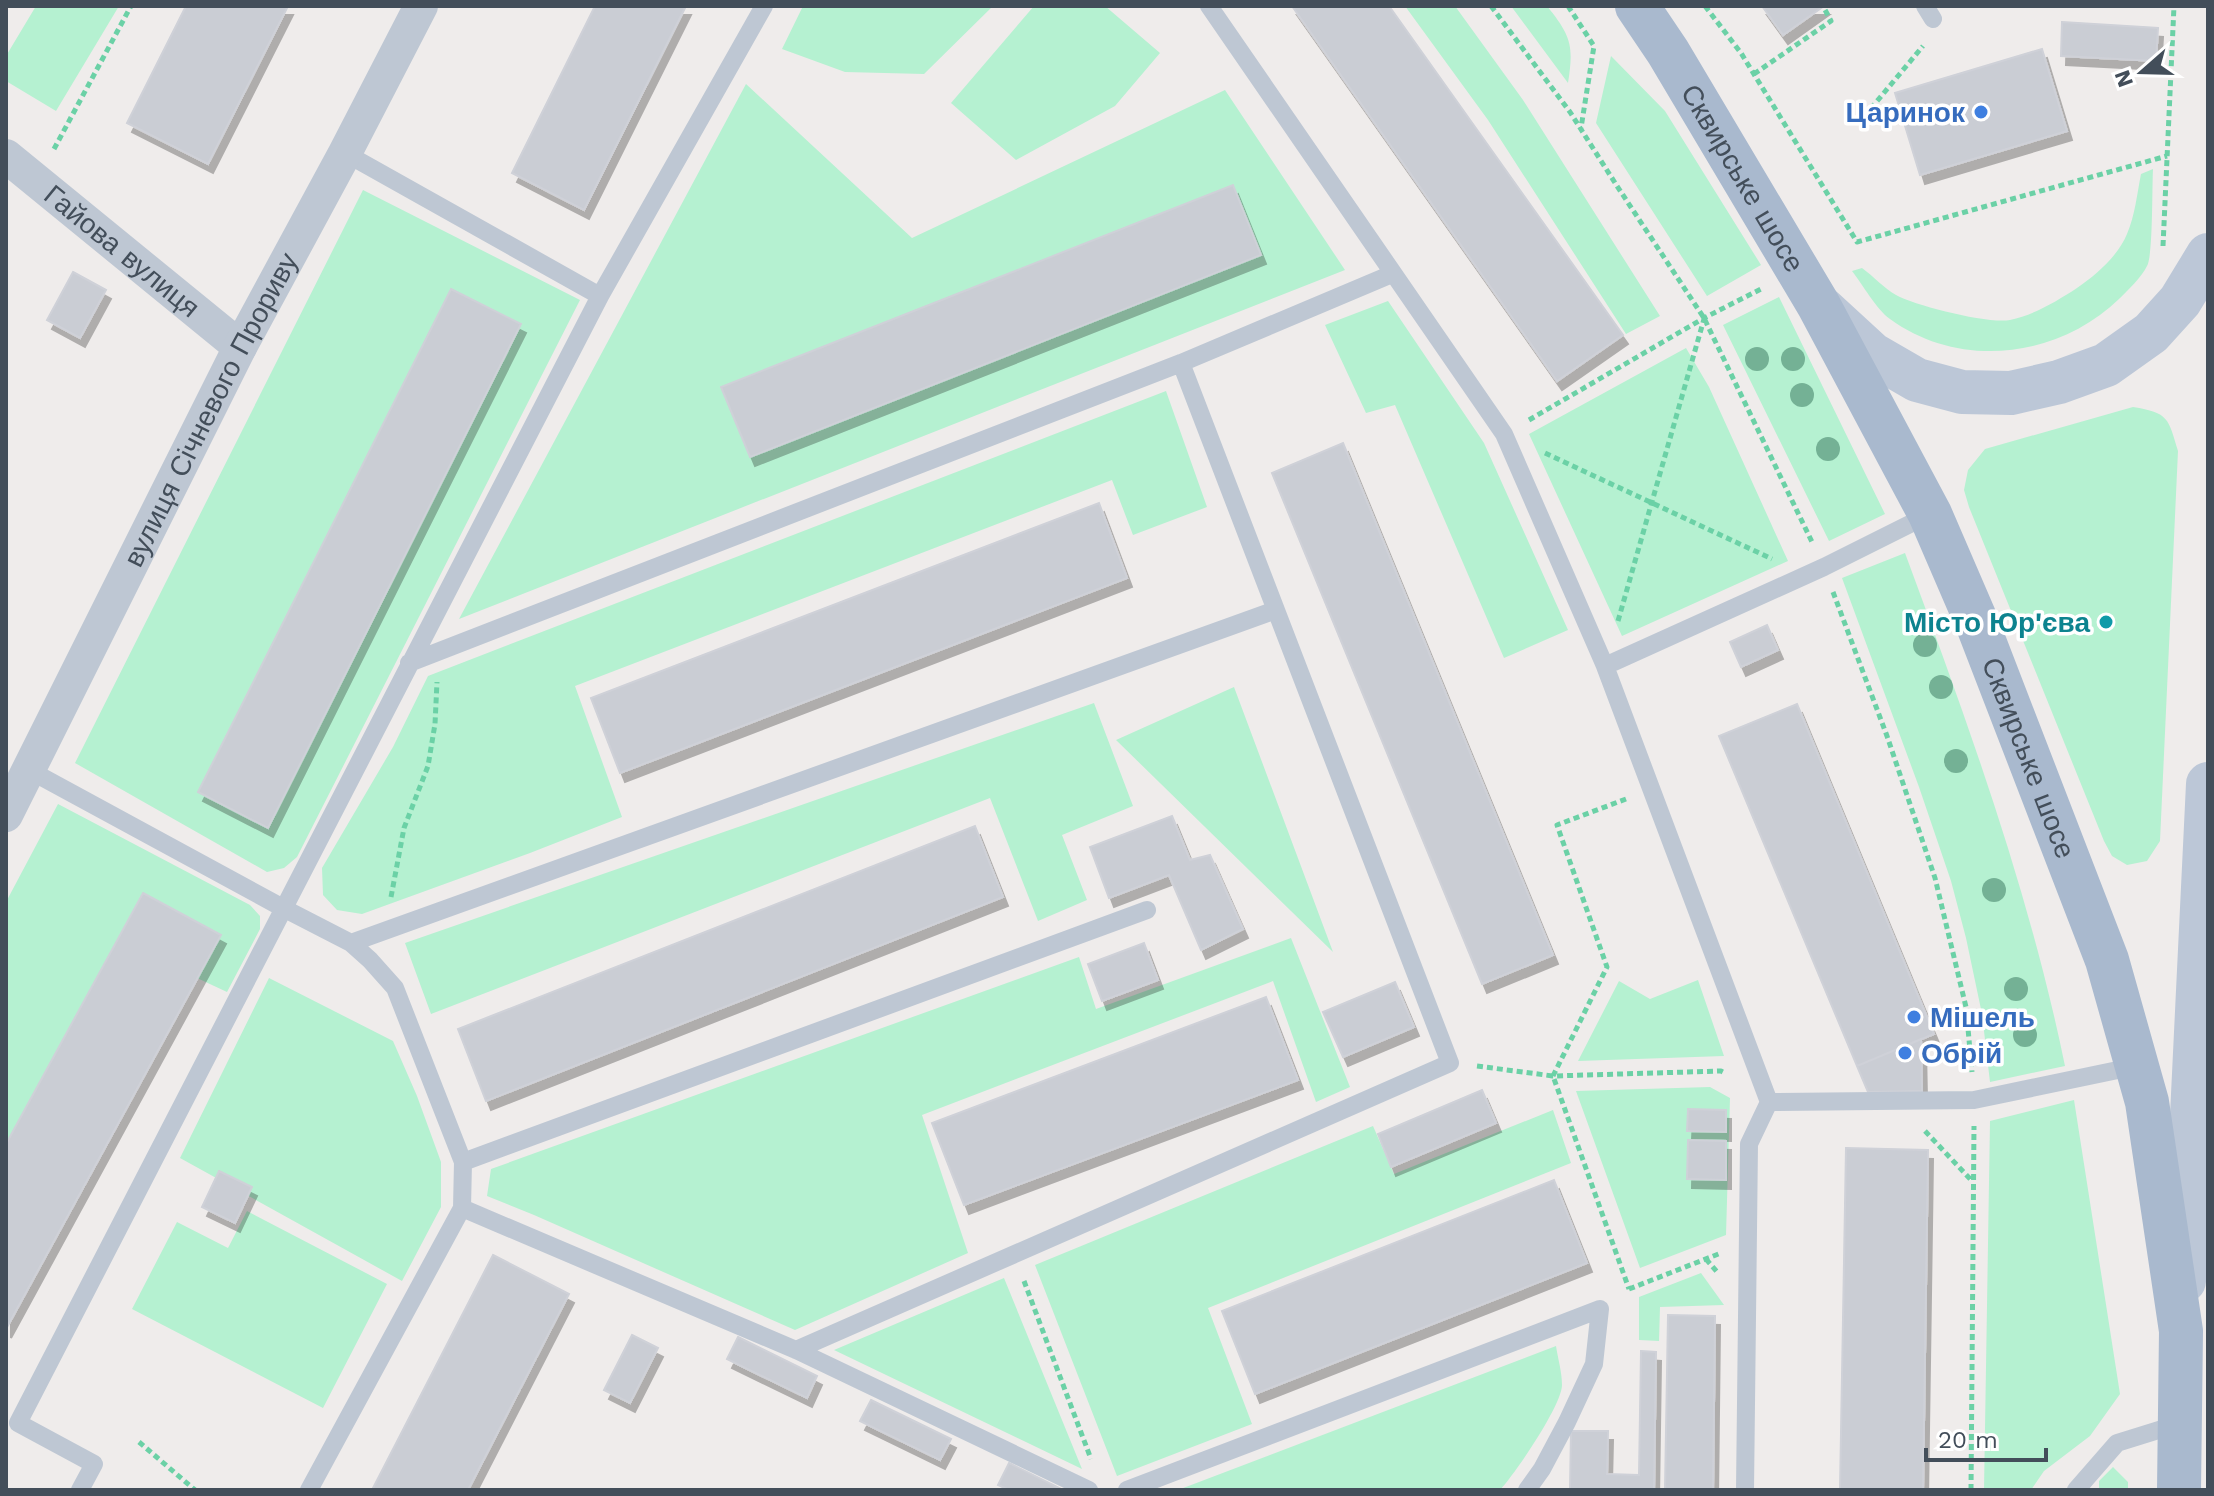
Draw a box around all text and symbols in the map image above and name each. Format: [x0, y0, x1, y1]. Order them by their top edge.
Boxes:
north arrow [2102, 32, 2182, 112]
text: N [2109, 67, 2138, 91]
street label: Сквирське шосе [1674, 78, 1811, 278]
place label: Царинок [1846, 96, 1966, 129]
marker: Царинок [1972, 103, 1990, 121]
street label: Гайова вулиця [37, 178, 206, 324]
street label: вулиця Січневого Прориву [117, 247, 305, 572]
place label: Місто Юр'єва [1904, 606, 2090, 639]
marker: Місто Юр'єва [2097, 613, 2115, 631]
street label: Сквирське шосе [1975, 653, 2082, 863]
place label: Мішель [1930, 1001, 2035, 1034]
marker: Мішель [1905, 1008, 1923, 1026]
place label: Обрій [1921, 1037, 2002, 1070]
marker: Обрій [1896, 1044, 1914, 1062]
scale bar [1926, 1412, 2046, 1462]
text: 20 m [1938, 1426, 1998, 1454]

